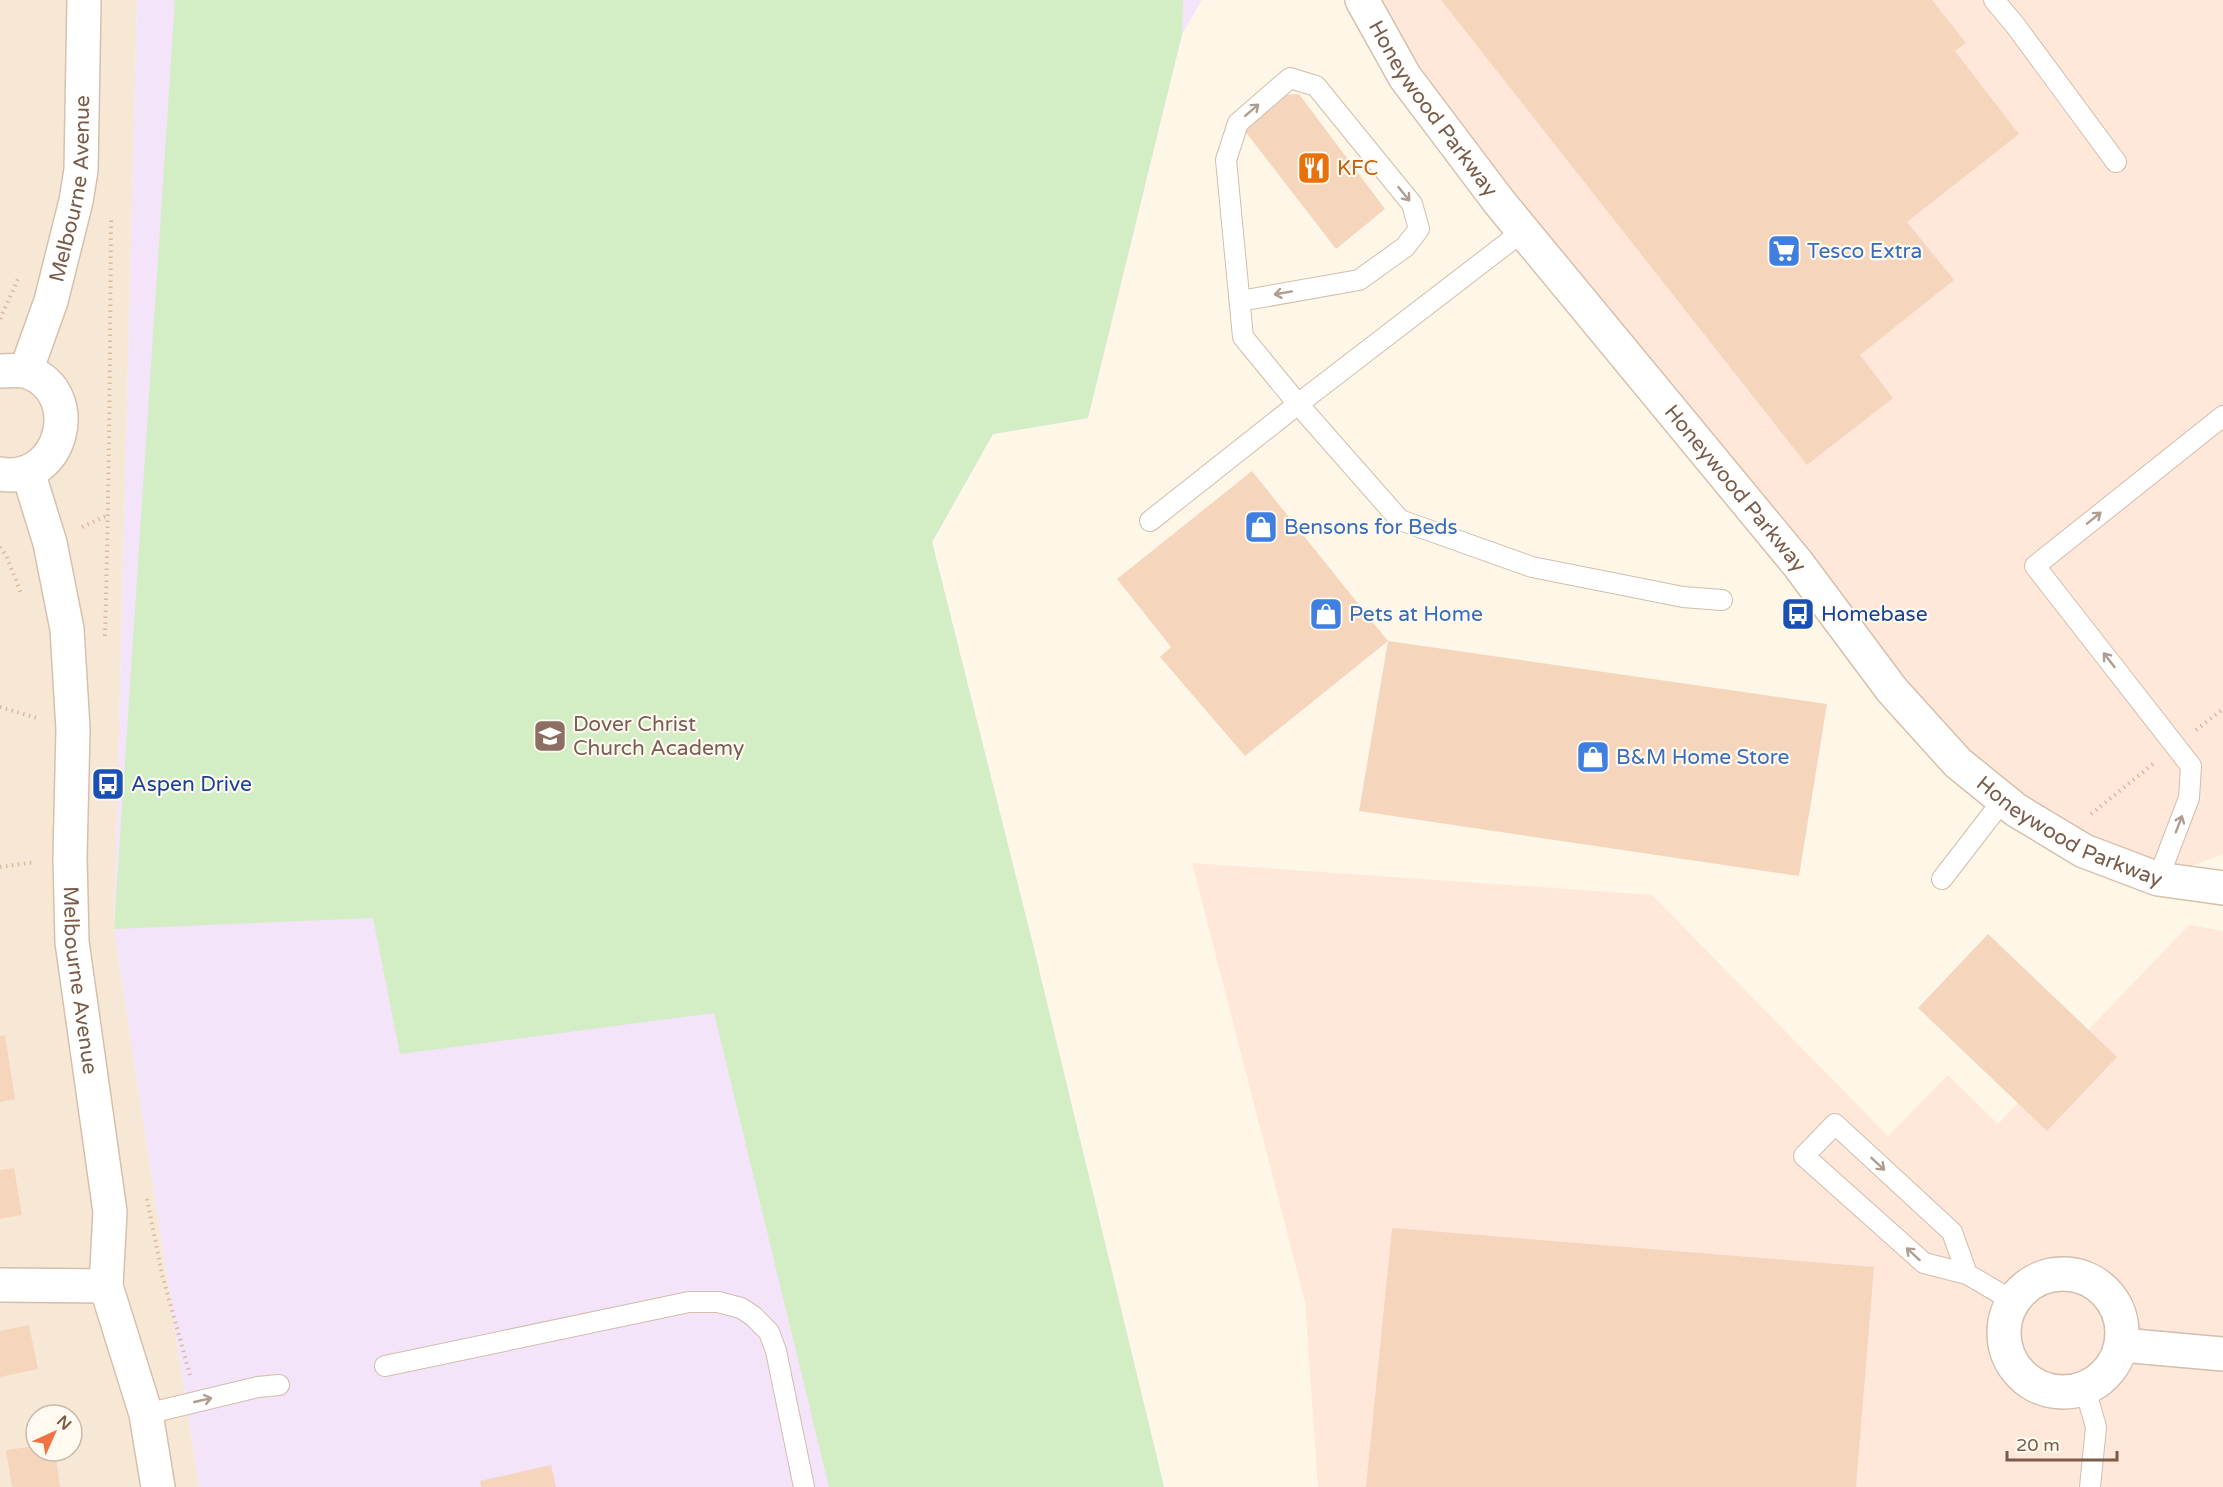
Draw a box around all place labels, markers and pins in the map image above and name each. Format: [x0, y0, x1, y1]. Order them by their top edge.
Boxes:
restaurant icon: KFC [1296, 150, 1332, 186]
place label: KFC [1337, 156, 1378, 181]
supermarket icon: Tesco Extra [1766, 233, 1802, 269]
place label: Tesco Extra [1807, 239, 1922, 264]
shop icon: Bensons for Beds [1243, 509, 1279, 545]
place label: Bensons for Beds [1284, 515, 1458, 540]
shop icon: Pets at Home [1308, 596, 1344, 632]
bus stop icon: Homebase [1780, 596, 1816, 632]
place label: Pets at Home [1349, 602, 1483, 627]
place label: Homebase [1821, 602, 1928, 627]
place label: Dover Christ Church Academy [573, 712, 744, 761]
school or university icon: Dover Christ Church Academy [532, 718, 568, 754]
shop icon: B&M Home Store [1575, 739, 1611, 775]
place label: B&M Home Store [1616, 745, 1789, 770]
bus stop icon: Aspen Drive [90, 766, 126, 802]
place label: Aspen Drive [131, 772, 252, 797]

